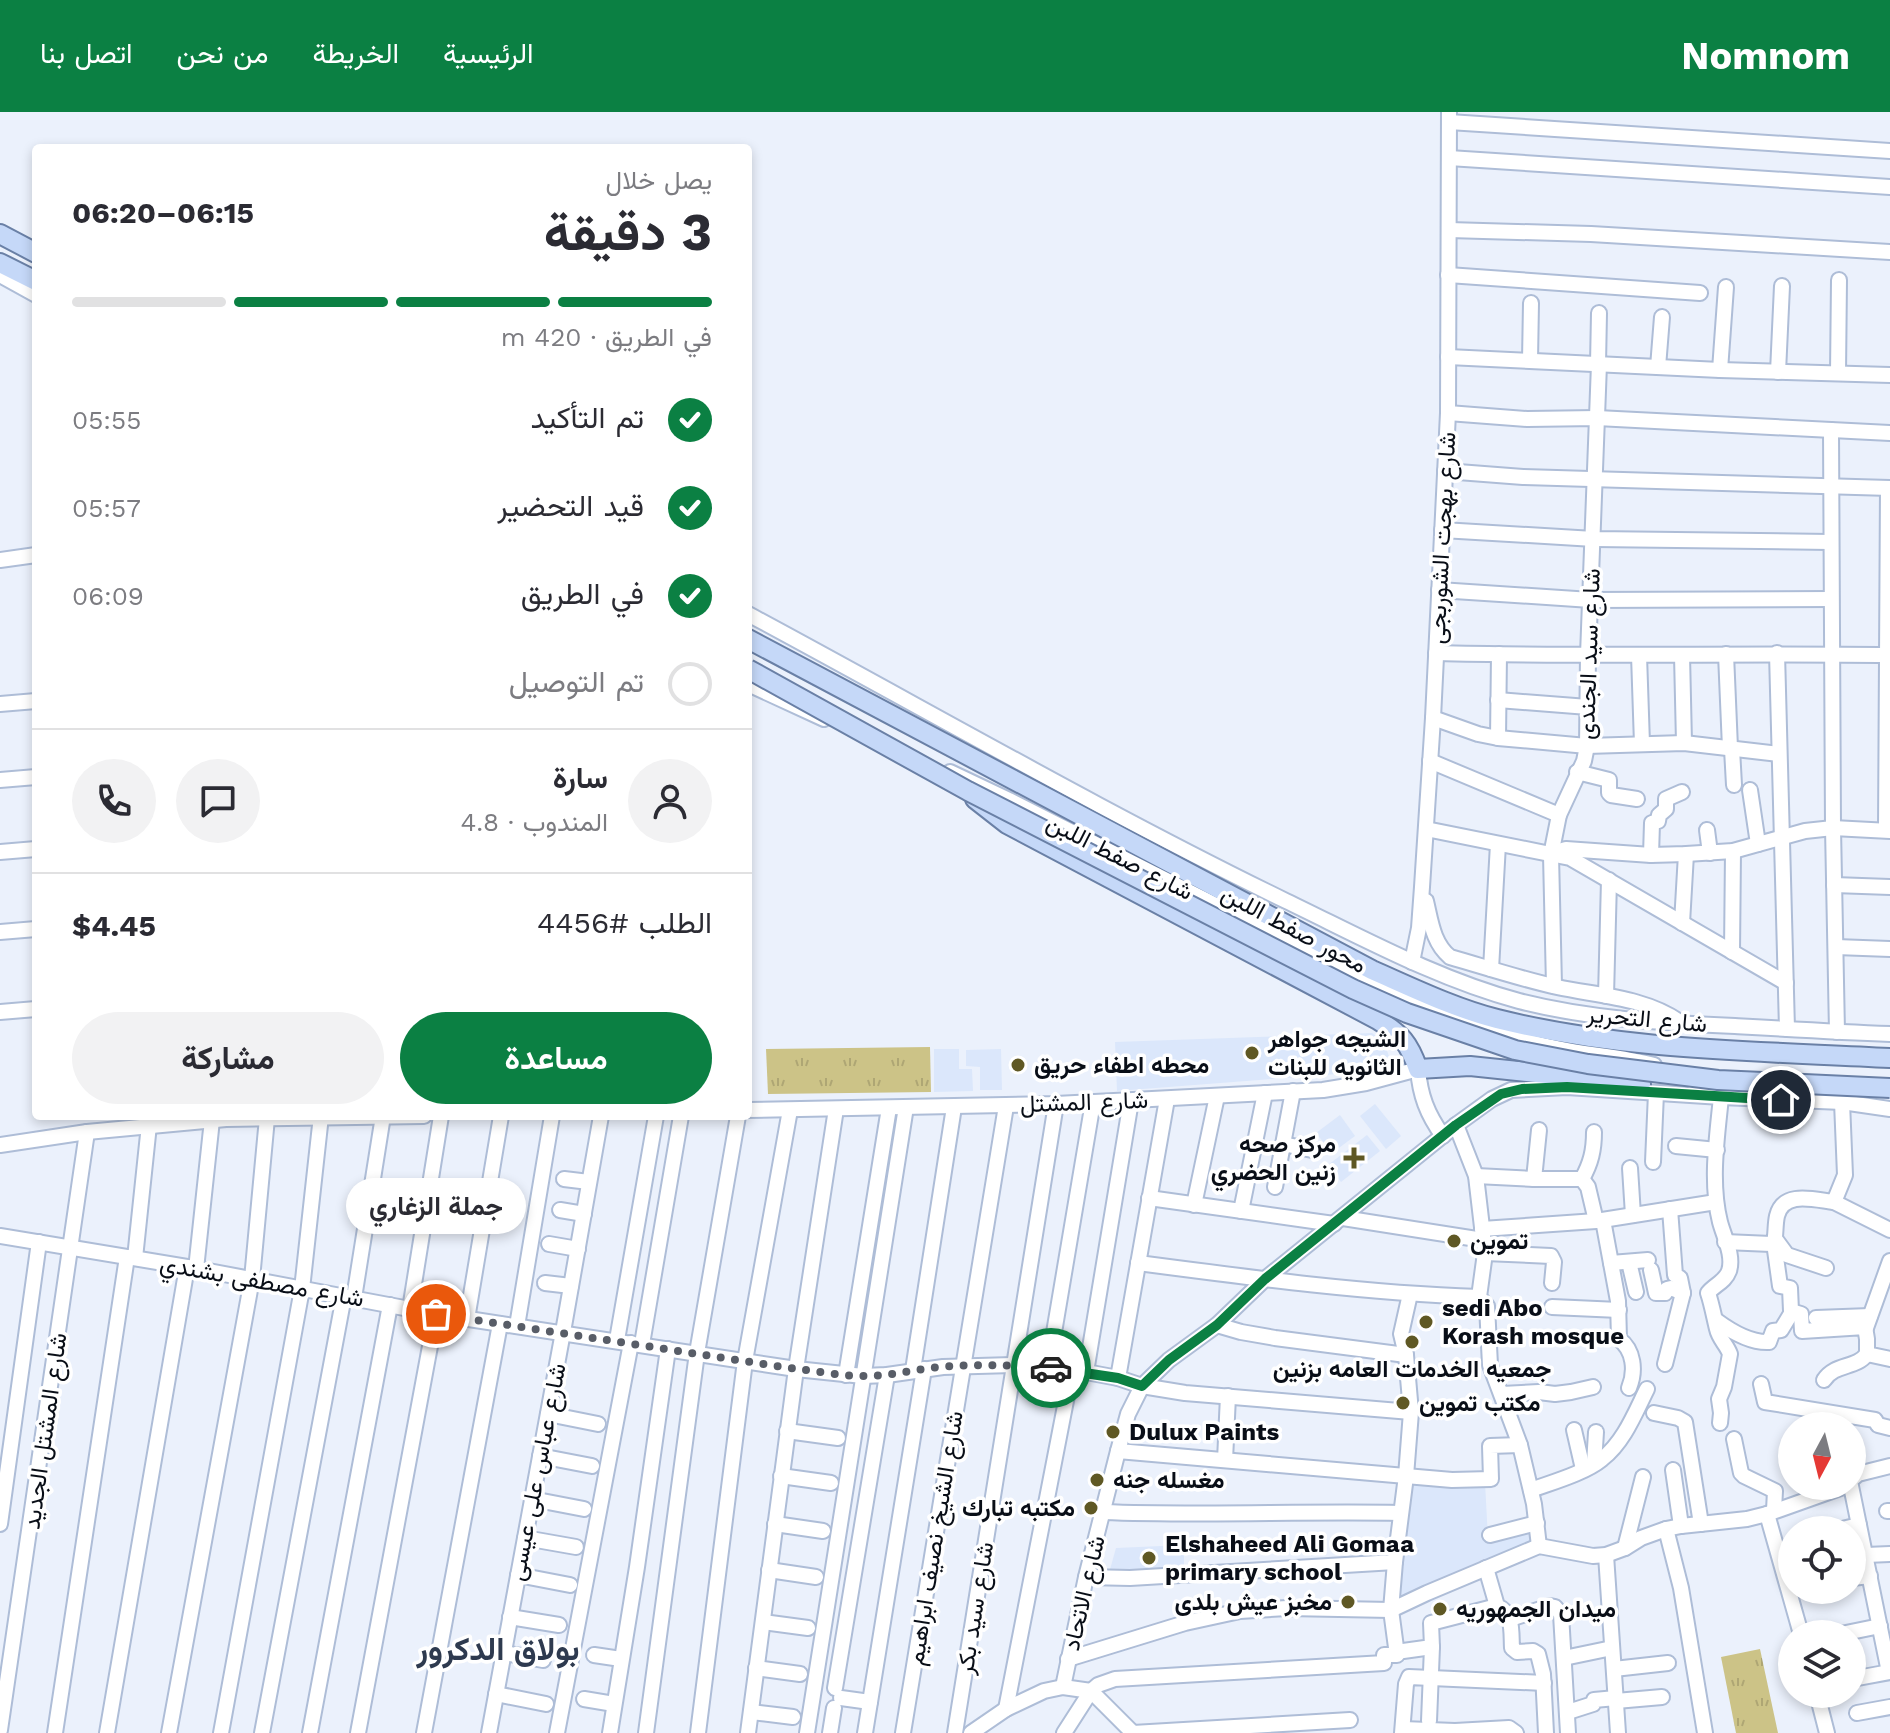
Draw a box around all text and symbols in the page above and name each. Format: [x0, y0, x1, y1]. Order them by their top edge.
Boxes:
text: Nomnom [1681, 34, 1850, 78]
text: اتصل بنا [40, 37, 132, 70]
text: من نحن [176, 37, 268, 70]
text: الخريطة [312, 37, 399, 70]
text: الرئيسية [443, 37, 534, 70]
text: يصل خلال [606, 165, 712, 195]
text: 06:15–06:20 [72, 195, 254, 230]
text: 3 دقيقة [544, 202, 712, 263]
text: في الطريق · 420 m [501, 322, 712, 352]
icon: check [668, 398, 712, 442]
text: تم التأكيد [530, 400, 644, 435]
text: 05:55 [72, 405, 141, 435]
street label: شارع بهجت الشوربجى [1422, 431, 1464, 645]
icon: check [668, 486, 712, 530]
text: قيد التحضير [497, 488, 644, 523]
text: 05:57 [72, 493, 141, 523]
street label: شارع سيد الجندى [1572, 568, 1608, 740]
icon: check [668, 574, 712, 618]
text: في الطريق [521, 576, 644, 611]
text: 06:09 [72, 581, 144, 611]
text: تم التوصيل [509, 664, 644, 699]
button: phone [72, 759, 156, 843]
button: chat [176, 759, 260, 843]
button: person [628, 759, 712, 843]
text: سارة [553, 760, 608, 795]
text: المندوب · 4.8 [461, 807, 608, 837]
street label: شارع صفط اللبن [1041, 808, 1198, 908]
street label: محور صفط اللبن [1216, 879, 1371, 980]
text: الطلب #4456 [537, 905, 712, 940]
text: $4.45 [72, 908, 156, 943]
street label: شارع التحرير [1584, 1000, 1708, 1040]
button: مشاركة [72, 1012, 384, 1104]
button: مساعدة [400, 1012, 712, 1104]
place label: الشيجه جواهر الثانويه للبنات [1267, 1025, 1406, 1082]
marker: الشيجه جواهر الثانويه للبنات [1243, 1044, 1261, 1062]
place label: محطه اطفاء حريق [1034, 1051, 1209, 1080]
marker: محطه اطفاء حريق [1009, 1056, 1027, 1074]
pin [1747, 1066, 1815, 1134]
icon: home [1759, 1078, 1803, 1122]
street label: شارع المشتل [1019, 1086, 1149, 1120]
place label: مركز صحه زنين الحضري [1211, 1130, 1336, 1192]
marker: مركز صحه زنين الحضري [1343, 1147, 1365, 1169]
callout: جملة الزغاري [346, 1178, 526, 1234]
text: جملة الزغاري [369, 1191, 503, 1221]
place label: تموين [1470, 1227, 1528, 1256]
marker: تموين [1445, 1232, 1463, 1250]
street label: شارع مصطفى بشندي [157, 1249, 366, 1318]
pin [402, 1280, 470, 1348]
icon: bag [414, 1292, 458, 1336]
place label: sedi Abo Korash mosque [1442, 1294, 1624, 1350]
marker: sedi Abo Korash mosque [1417, 1313, 1435, 1331]
courier [1011, 1328, 1091, 1408]
street label: شارع المشتل الجديد [17, 1331, 75, 1531]
marker: جمعيه الخدمات العامه بزنين [1403, 1333, 1421, 1351]
icon: car [1029, 1346, 1073, 1390]
place label: جمعيه الخدمات العامه بزنين [1273, 1355, 1551, 1384]
street label: شارع عباس على عيسى [502, 1361, 574, 1584]
place label: مكتب تموين [1419, 1389, 1541, 1418]
marker: مكتب تموين [1394, 1394, 1412, 1412]
street label: شارع الشيخ نصيف ابراهيم [901, 1409, 972, 1668]
north arrow [1778, 1412, 1866, 1500]
map controls [1778, 1412, 1866, 1708]
place label: Dulux Paints [1129, 1418, 1280, 1446]
marker: Dulux Paints [1104, 1423, 1122, 1441]
place label: مغسله جنه [1113, 1466, 1224, 1494]
marker: مغسله جنه [1088, 1471, 1106, 1489]
place label: مكتبه تبارك [962, 1494, 1075, 1523]
marker: مكتبه تبارك [1082, 1499, 1100, 1517]
button: locate [1778, 1516, 1866, 1604]
place label: Elshaheed Ali Gomaa primary school [1165, 1530, 1414, 1586]
street label: شارع الاتحاد [1057, 1533, 1113, 1654]
street label: شارع سيد بكر [951, 1540, 1001, 1677]
marker: Elshaheed Ali Gomaa primary school [1140, 1549, 1158, 1567]
place label: مخبز عيش بلدى [1174, 1588, 1332, 1617]
marker: مخبز عيش بلدى [1339, 1593, 1357, 1611]
place label: ميدان الجمهوريه [1456, 1595, 1616, 1624]
marker: ميدان الجمهوريه [1431, 1600, 1449, 1618]
button: layers [1778, 1620, 1866, 1708]
district label: بولاق الدكرور [415, 1630, 580, 1669]

